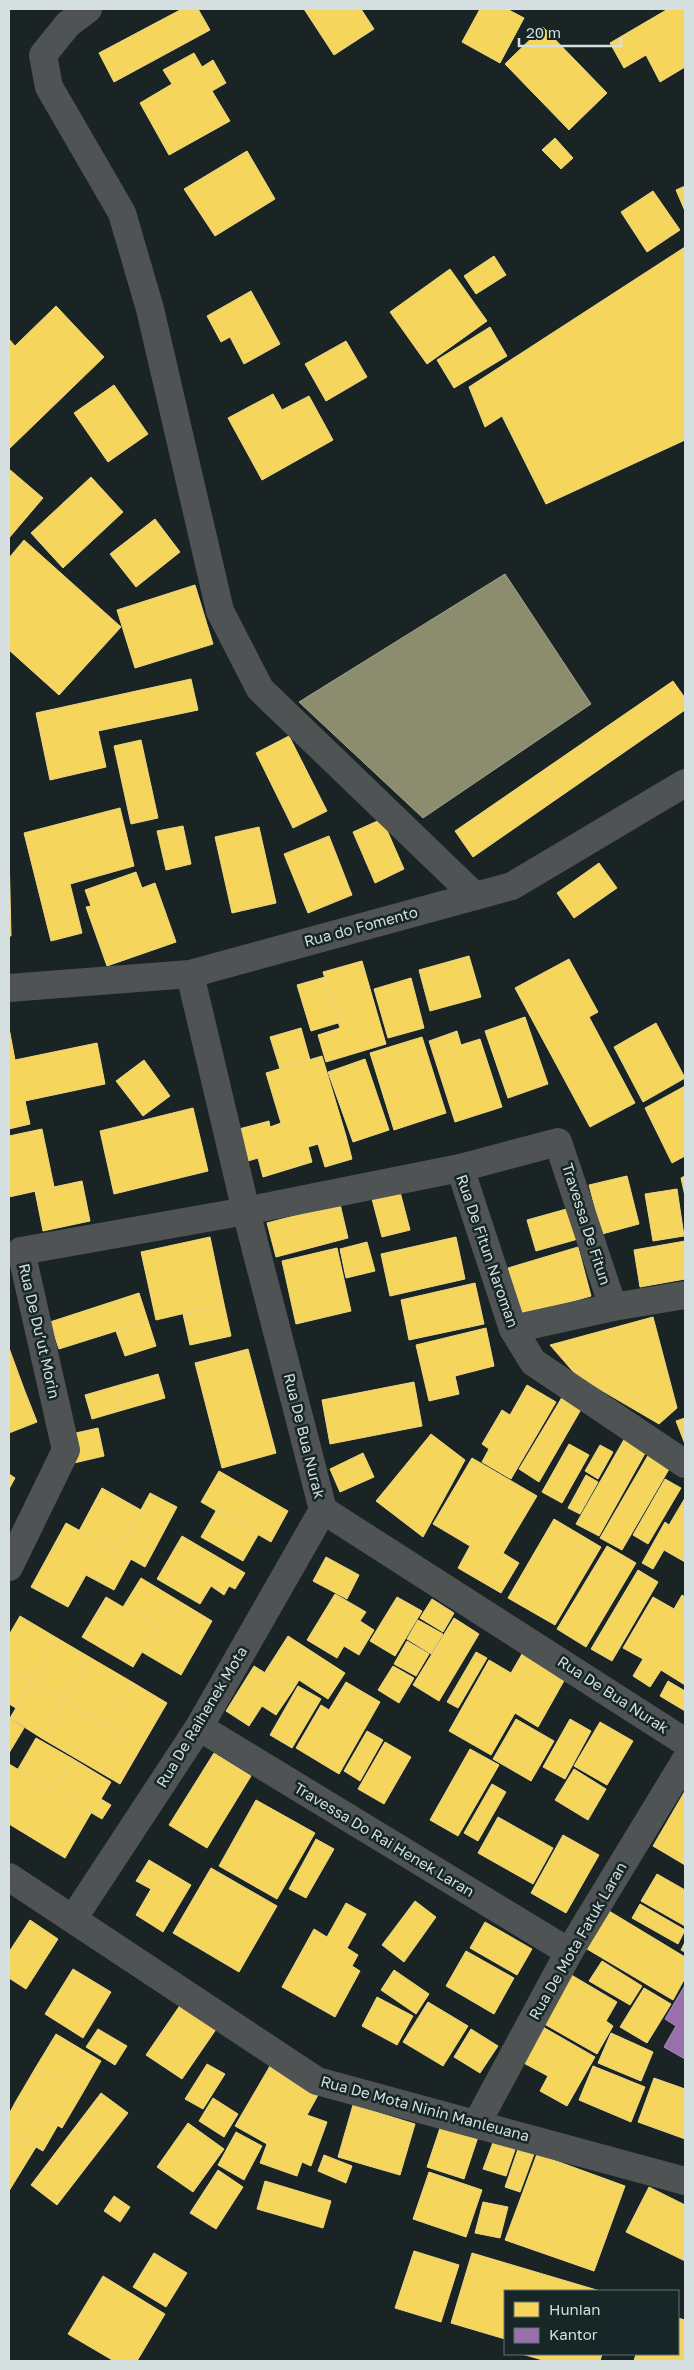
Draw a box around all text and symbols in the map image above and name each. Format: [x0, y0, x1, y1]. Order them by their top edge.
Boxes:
scale bar [519, 15, 622, 47]
text: 20 m [526, 23, 561, 41]
street label: Rua do Fomento [302, 902, 420, 950]
street label: Travessa De Fitun [559, 1161, 615, 1287]
street label: Rua De Fitun Naroman [453, 1172, 523, 1330]
street label: Rua De Du’ut Morin [16, 1261, 64, 1400]
street label: Rua De Bua Nurak [281, 1371, 329, 1501]
street label: Rua De Raihenek Mota [152, 1643, 250, 1790]
street label: Rua De Bua Nurak [555, 1652, 673, 1737]
street label: Travessa Do Rai Henek Laran [291, 1778, 478, 1900]
street label: Rua De Mota Fatuk Laran [525, 1858, 630, 2023]
street label: Rua De Mota Ninin Manleuana [319, 2072, 531, 2145]
legend [504, 2290, 679, 2355]
text: Hunian [549, 2300, 600, 2318]
text: Kantor [549, 2325, 598, 2343]

